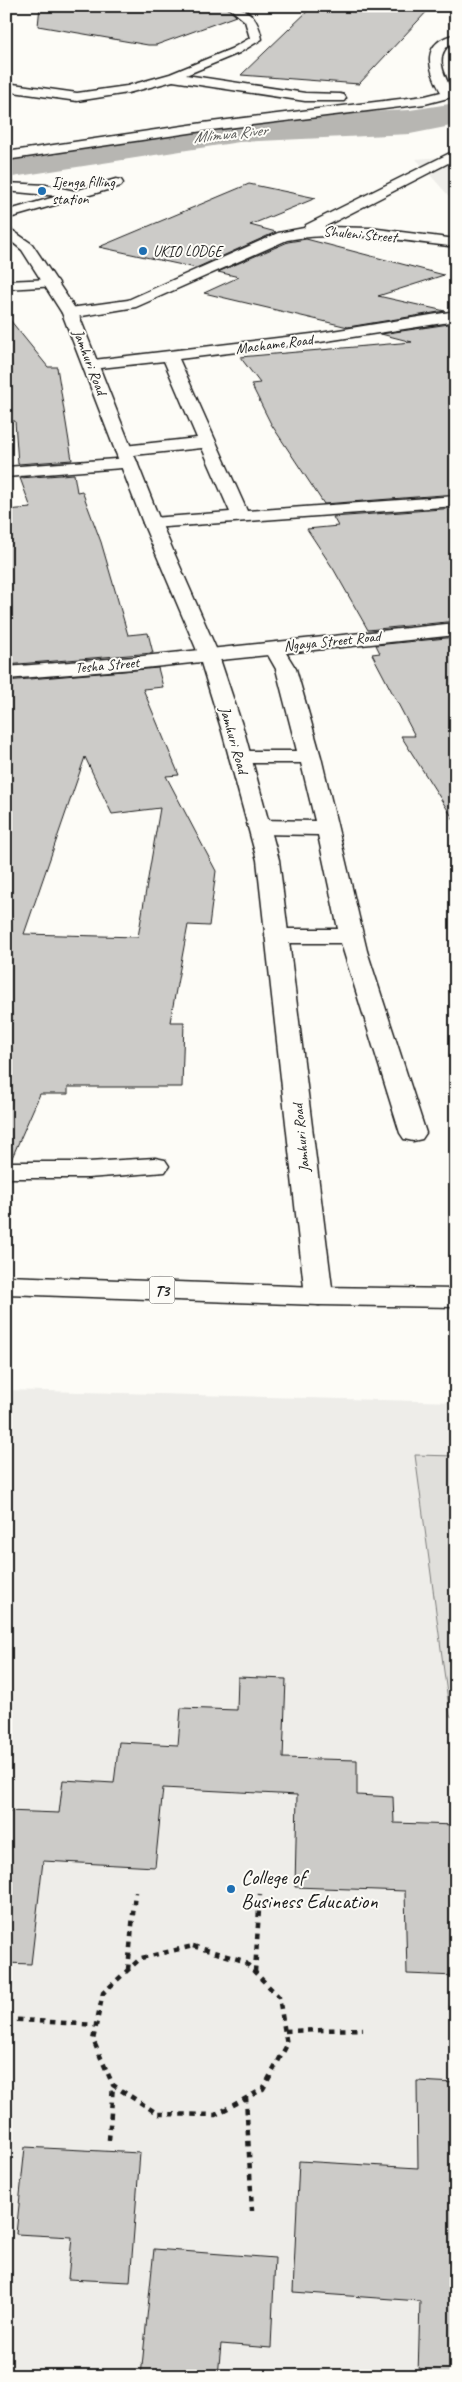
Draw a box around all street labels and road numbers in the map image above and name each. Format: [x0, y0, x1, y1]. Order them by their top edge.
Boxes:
street label: Shuleni Street [323, 222, 399, 247]
street label: Jamhuri Road [68, 326, 111, 400]
street label: Machame Road [234, 330, 316, 359]
street label: Ngaya Street Road [283, 627, 383, 656]
street label: Tesha Street [74, 653, 142, 678]
street label: Jamhuri Road [215, 704, 253, 778]
street label: Jamhuri Road [288, 1101, 315, 1174]
road number: T3 [150, 1276, 174, 1304]

